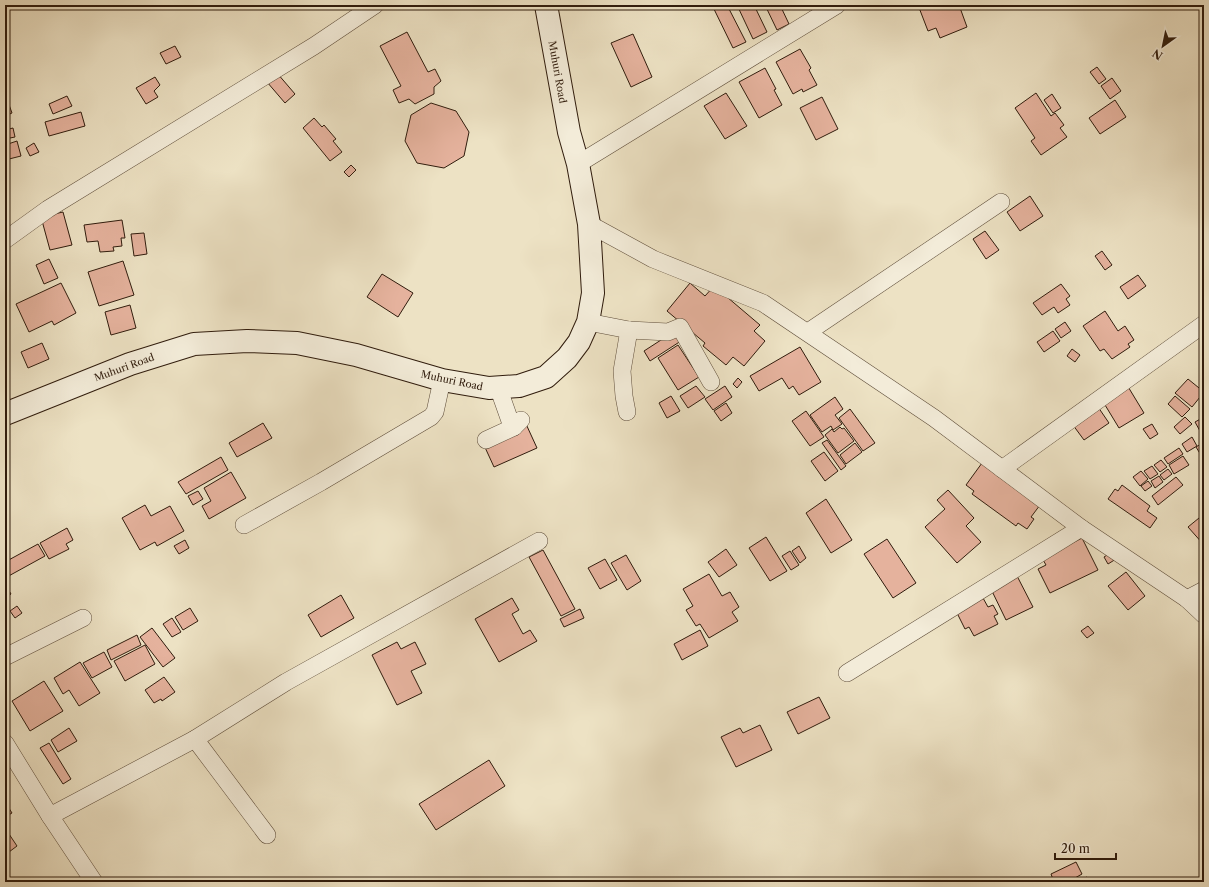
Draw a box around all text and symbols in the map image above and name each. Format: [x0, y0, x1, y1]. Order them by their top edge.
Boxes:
north arrow [1143, 26, 1183, 66]
street label: Muhuri Road [546, 40, 569, 104]
text: N [1149, 46, 1165, 63]
street label: Muhuri Road [92, 351, 156, 384]
street label: Muhuri Road [420, 368, 484, 393]
scale bar [1055, 835, 1116, 861]
text: 20 m [1061, 841, 1090, 856]

